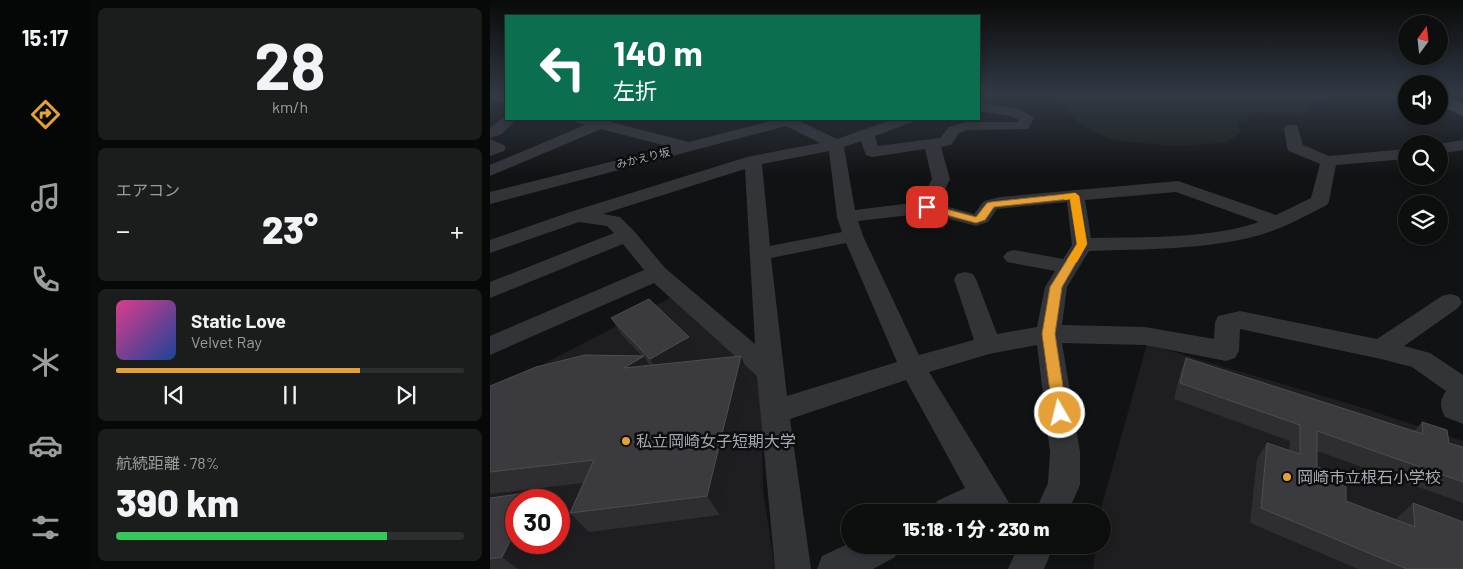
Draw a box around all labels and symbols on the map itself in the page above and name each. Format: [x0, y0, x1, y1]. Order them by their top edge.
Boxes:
north arrow [1398, 15, 1448, 65]
street label: みかえり坂 [615, 145, 671, 170]
pin [906, 186, 948, 228]
position arrow [1033, 386, 1085, 438]
place label: 私立岡崎女子短期大学 [636, 431, 796, 450]
marker: 私立岡崎女子短期大学 [620, 435, 632, 447]
place label: 岡崎市立根石小学校 [1297, 467, 1441, 486]
marker: 岡崎市立根石小学校 [1281, 471, 1293, 483]
speed limit sign: 30 [505, 489, 570, 554]

